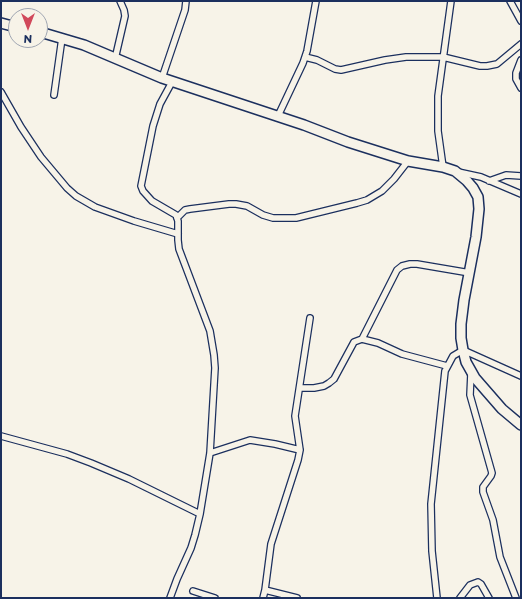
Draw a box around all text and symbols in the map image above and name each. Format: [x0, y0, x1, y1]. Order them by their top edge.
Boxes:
north arrow [8, 8, 48, 48]
text: N [24, 31, 32, 48]

